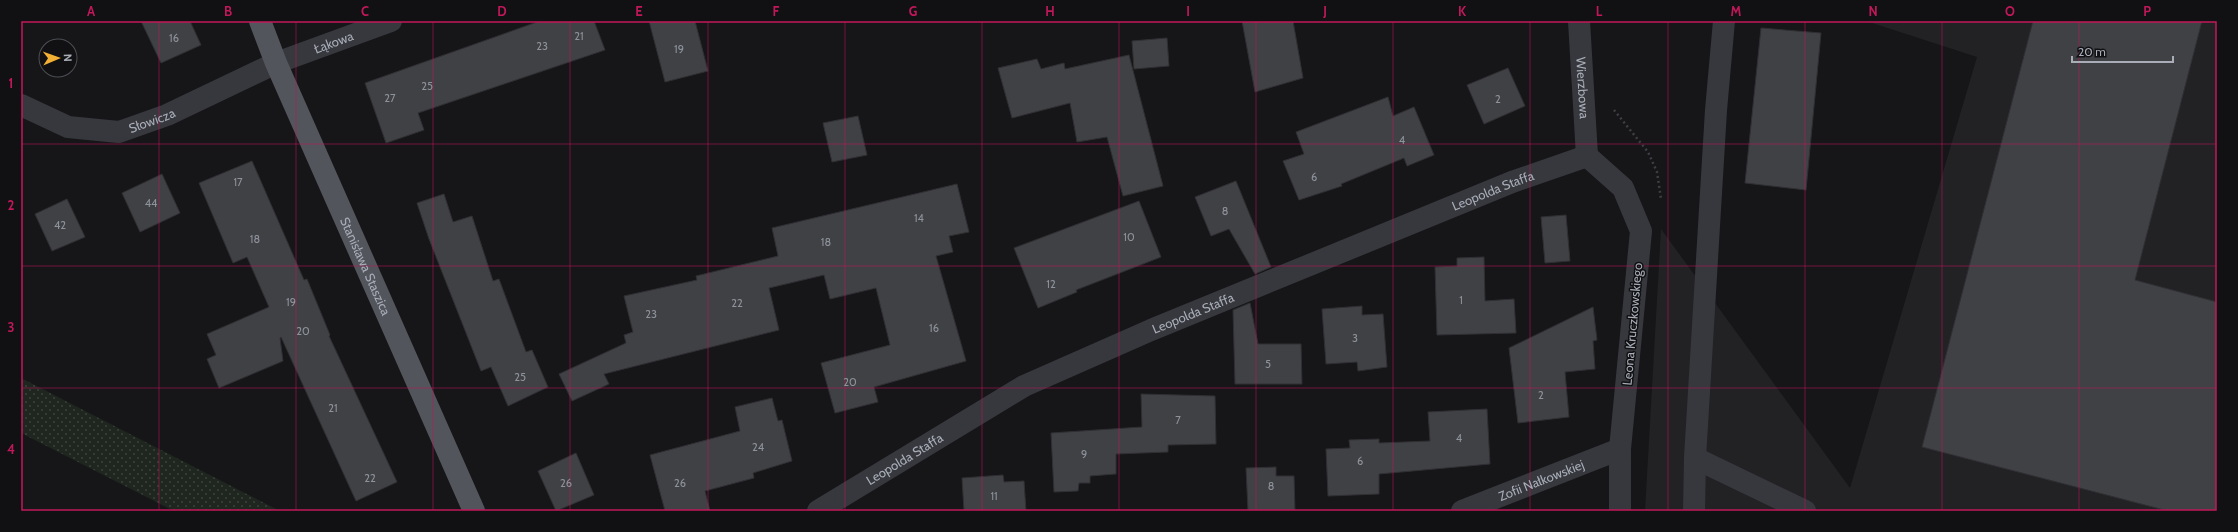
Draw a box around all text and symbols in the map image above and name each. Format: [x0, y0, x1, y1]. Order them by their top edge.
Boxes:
text: A [87, 3, 96, 19]
text: B [224, 3, 232, 19]
text: C [361, 3, 369, 19]
text: D [497, 3, 507, 19]
text: E [635, 3, 643, 19]
text: F [773, 3, 780, 19]
text: G [909, 3, 918, 19]
text: H [1045, 3, 1055, 19]
text: I [1186, 3, 1190, 19]
text: J [1322, 3, 1327, 19]
text: K [1458, 3, 1467, 19]
text: L [1596, 3, 1603, 19]
text: M [1731, 3, 1742, 19]
text: N [1868, 3, 1878, 19]
text: O [2005, 3, 2015, 19]
text: P [2143, 3, 2151, 19]
street label: Łąkowa [311, 27, 356, 57]
house number: 21 [574, 29, 584, 43]
house number: 16 [169, 31, 179, 45]
north arrow [38, 38, 78, 78]
scale bar [2072, 38, 2173, 64]
house number: 23 [536, 39, 548, 53]
house number: 19 [674, 42, 684, 56]
text: 20 m [2078, 44, 2106, 59]
text: N [61, 54, 75, 62]
street label: Wierzbowa [1573, 57, 1593, 120]
text: 1 [9, 75, 13, 91]
house number: 25 [421, 79, 433, 93]
house number: 27 [384, 91, 396, 105]
house number: 2 [1495, 92, 1501, 106]
street label: Słowicza [126, 104, 178, 136]
house number: 4 [1399, 133, 1406, 147]
street label: Leopolda Staffa [1449, 167, 1537, 214]
house number: 6 [1311, 170, 1317, 184]
house number: 17 [233, 175, 243, 189]
house number: 44 [145, 196, 158, 210]
text: 2 [8, 197, 15, 213]
house number: 8 [1222, 204, 1228, 218]
house number: 14 [914, 211, 925, 225]
street label: Stanisława Staszica [337, 215, 395, 318]
house number: 42 [54, 218, 66, 232]
house number: 10 [1123, 230, 1135, 244]
house number: 18 [250, 232, 260, 246]
house number: 18 [821, 235, 831, 249]
street label: Leona Kruczkowskiego [1619, 262, 1645, 386]
house number: 12 [1046, 277, 1056, 291]
street label: Leopolda Staffa [1150, 289, 1237, 337]
house number: 1 [1459, 293, 1463, 307]
house number: 19 [286, 295, 296, 309]
house number: 22 [731, 296, 743, 310]
house number: 23 [645, 307, 657, 321]
text: 3 [7, 319, 15, 335]
house number: 16 [929, 321, 939, 335]
house number: 20 [296, 324, 310, 338]
house number: 3 [1352, 331, 1358, 345]
house number: 5 [1265, 357, 1271, 371]
house number: 25 [514, 370, 526, 384]
house number: 20 [843, 375, 857, 389]
house number: 2 [1538, 388, 1544, 402]
house number: 21 [328, 401, 338, 415]
house number: 7 [1175, 413, 1181, 427]
street label: Leopolda Staffa [863, 429, 946, 488]
house number: 4 [1456, 431, 1463, 445]
house number: 24 [752, 440, 765, 454]
text: 4 [7, 441, 15, 457]
house number: 9 [1081, 447, 1087, 461]
house number: 6 [1357, 454, 1363, 468]
street label: Zofii Nałkowskiej [1496, 456, 1587, 504]
house number: 22 [364, 471, 376, 485]
house number: 26 [560, 476, 572, 490]
house number: 26 [674, 476, 686, 490]
house number: 8 [1268, 479, 1274, 493]
house number: 11 [990, 489, 998, 503]

